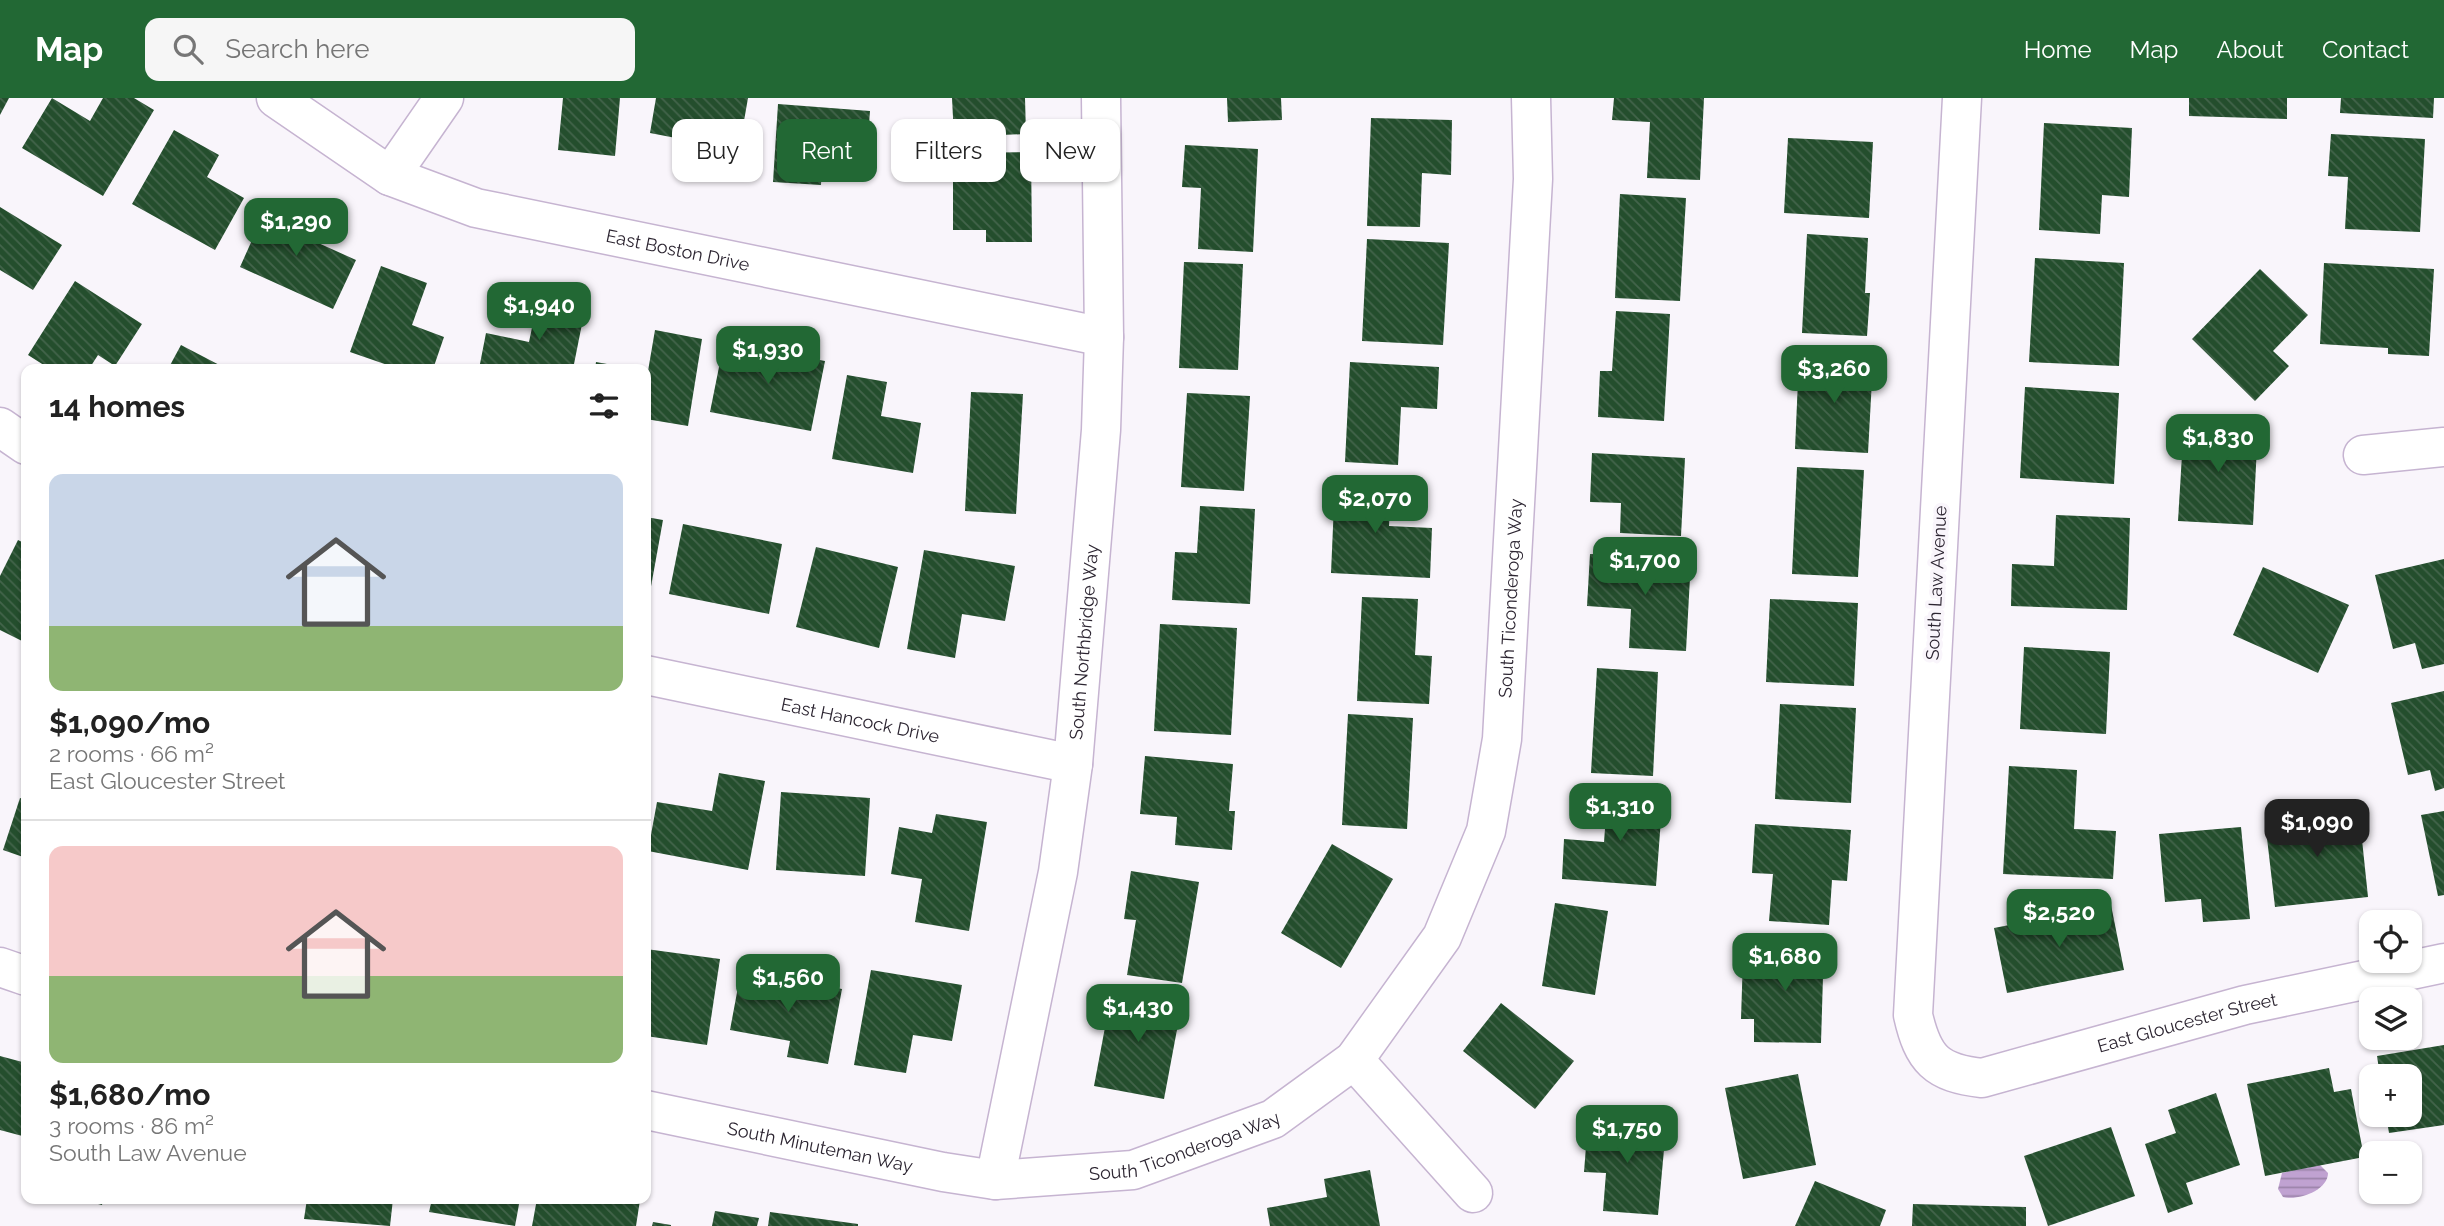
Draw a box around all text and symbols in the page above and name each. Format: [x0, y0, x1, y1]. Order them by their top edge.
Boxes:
search box [145, 18, 635, 81]
text: Map [35, 30, 103, 69]
icon: search [169, 30, 207, 68]
text: Search here [225, 34, 370, 64]
text: Home [2024, 35, 2092, 64]
text: Map [2130, 35, 2178, 64]
text: About [2216, 35, 2284, 64]
text: Contact [2322, 35, 2409, 64]
chip: Buy [672, 119, 763, 182]
chip: Rent [777, 119, 877, 182]
chip: Filters [891, 119, 1006, 182]
chip: New [1020, 119, 1120, 182]
pin: $1,290 [239, 198, 353, 258]
text: $1,290 [260, 207, 332, 234]
street label: East Boston Drive [604, 224, 752, 275]
pin: $1,940 [482, 282, 596, 342]
text: $1,940 [503, 291, 575, 318]
pin: $1,930 [711, 327, 825, 386]
text: $1,930 [732, 335, 804, 362]
pin: $3,260 [1777, 345, 1891, 405]
text: $3,260 [1797, 354, 1871, 381]
icon: filters [585, 387, 623, 425]
text: 14 homes [49, 389, 185, 424]
pin: $1,830 [2161, 414, 2275, 474]
text: $1,830 [2182, 423, 2254, 450]
pin: $2,070 [1318, 476, 1432, 535]
text: $2,070 [1338, 484, 1412, 511]
street label: South Ticonderoga Way [1494, 498, 1526, 698]
street label: South Law Avenue [1921, 505, 1951, 661]
icon: home [273, 519, 399, 645]
pin: $1,700 [1588, 538, 1702, 597]
street label: South Northbridge Way [1065, 543, 1102, 741]
text: $1,700 [1609, 546, 1681, 573]
street label: East Hancock Drive [779, 693, 942, 746]
text: $1,090/mo [49, 705, 210, 740]
text: 2 rooms · 66 m² [49, 740, 214, 767]
text: East Gloucester Street [49, 767, 286, 794]
pin: $1,310 [1563, 784, 1677, 843]
text: $1,310 [1585, 792, 1655, 819]
pin: $1,090 [2260, 800, 2374, 859]
text: $1,090 [2280, 808, 2354, 835]
pin: $2,520 [2002, 890, 2116, 949]
icon: home [273, 891, 399, 1017]
text: $2,520 [2023, 898, 2095, 925]
map controls [2359, 910, 2422, 1204]
button: locate [2359, 910, 2422, 973]
pin: $1,680 [1728, 934, 1842, 993]
text: $1,680 [1748, 942, 1822, 969]
pin: $1,560 [731, 954, 845, 1014]
text: $1,560 [752, 963, 824, 990]
pin: $1,430 [1081, 984, 1195, 1044]
button: layers [2359, 987, 2422, 1050]
street label: East Gloucester Street [2095, 988, 2279, 1056]
text: $1,430 [1102, 993, 1174, 1020]
button: + [2359, 1064, 2422, 1127]
text: $1,680/mo [49, 1077, 210, 1112]
pin: $1,750 [1570, 1105, 1684, 1165]
street label: South Ticonderoga Way [1088, 1107, 1285, 1184]
text: 3 rooms · 86 m² [49, 1112, 214, 1139]
text: $1,750 [1592, 1114, 1662, 1141]
street label: South Minuteman Way [726, 1117, 915, 1176]
text: South Law Avenue [49, 1139, 247, 1166]
button: − [2359, 1141, 2422, 1204]

